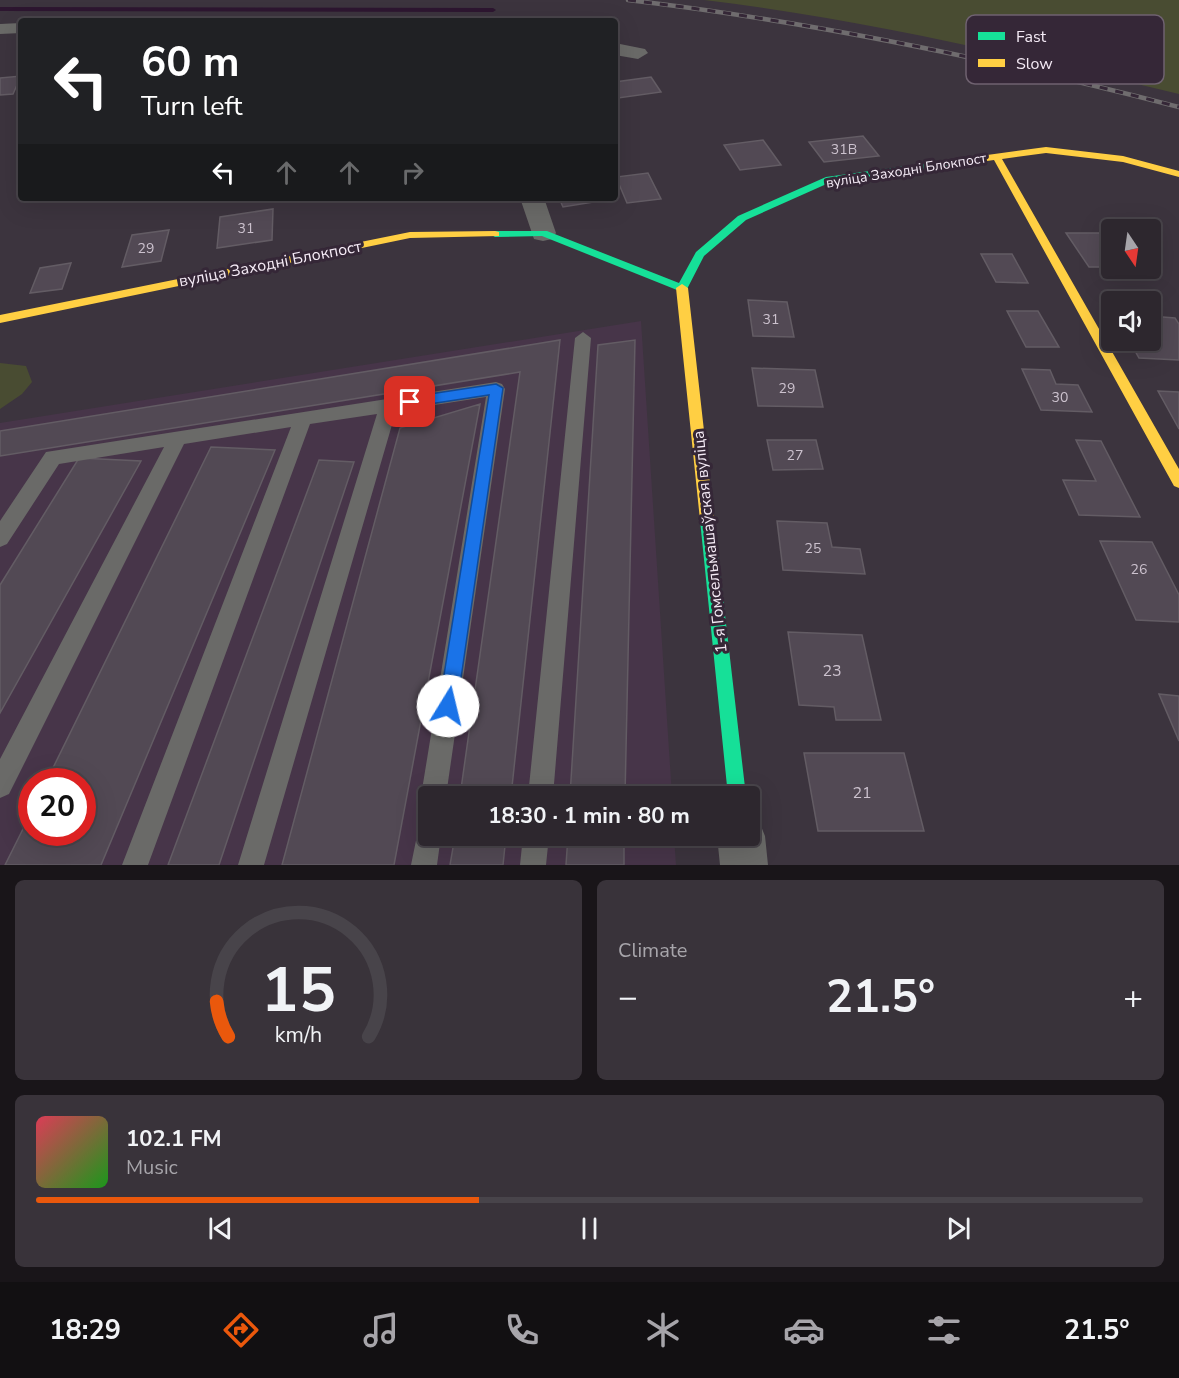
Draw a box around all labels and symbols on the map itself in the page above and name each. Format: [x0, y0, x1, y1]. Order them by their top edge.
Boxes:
legend [966, 15, 1164, 84]
text: Fast [1016, 26, 1047, 48]
text: Slow [1016, 53, 1053, 75]
house number: 31В [831, 140, 857, 159]
street label: вуліца Заходні Блокпост [824, 148, 988, 193]
house number: 31 [238, 219, 254, 238]
north arrow [1101, 219, 1161, 279]
street label: вуліца Заходні Блокпост [177, 235, 364, 292]
house number: 29 [138, 239, 154, 258]
house number: 31 [763, 310, 779, 329]
pin [384, 376, 435, 427]
house number: 29 [779, 379, 795, 398]
house number: 30 [1052, 388, 1068, 407]
street label: 1-я Гомсельмашаўская вуліца [687, 430, 733, 654]
house number: 27 [787, 446, 803, 465]
house number: 25 [805, 539, 821, 558]
house number: 26 [1131, 560, 1147, 579]
house number: 23 [822, 660, 842, 682]
position arrow [416, 674, 480, 738]
speed limit sign: 20 [18, 768, 96, 846]
house number: 21 [852, 782, 872, 804]

